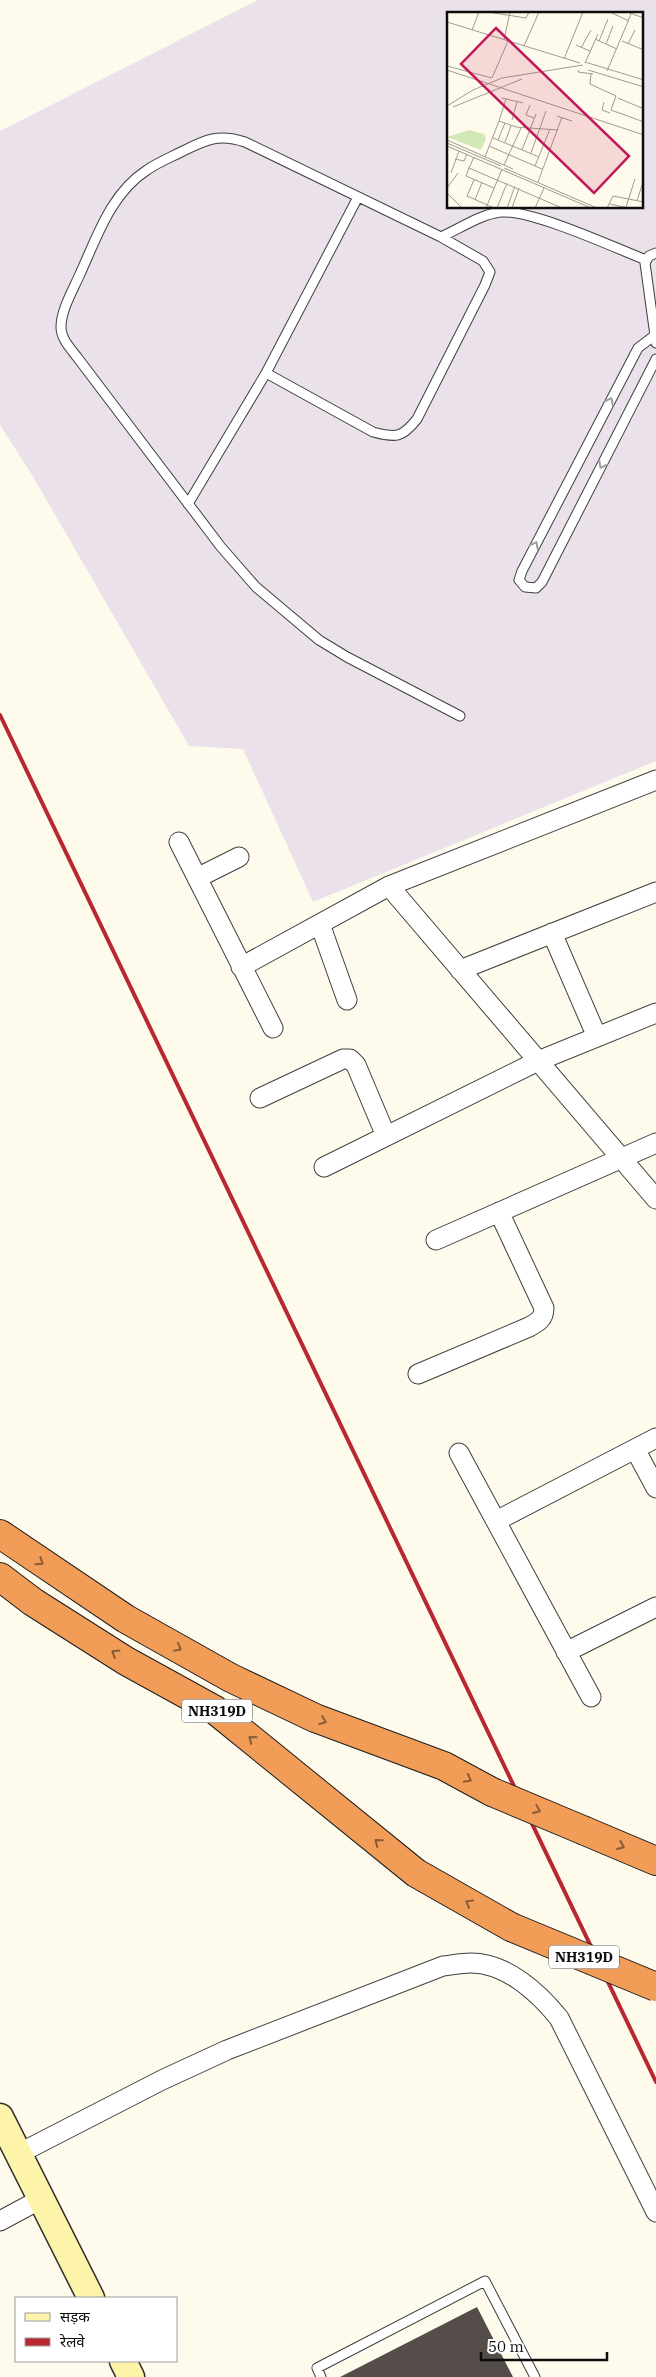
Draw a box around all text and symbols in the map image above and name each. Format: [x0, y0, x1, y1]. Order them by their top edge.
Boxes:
inset map [447, 12, 644, 209]
one-way arrow [604, 397, 614, 406]
one-way arrow [598, 460, 608, 469]
one-way arrow [529, 541, 539, 550]
one-way arrow [34, 1556, 43, 1565]
one-way arrow [172, 1642, 181, 1652]
one-way arrow [111, 1650, 120, 1660]
road number: NH319D [182, 1700, 252, 1722]
one-way arrow [318, 1715, 327, 1725]
one-way arrow [249, 1737, 258, 1745]
one-way arrow [462, 1772, 471, 1782]
one-way arrow [532, 1804, 541, 1815]
one-way arrow [616, 1839, 625, 1850]
one-way arrow [375, 1840, 384, 1848]
one-way arrow [465, 1899, 474, 1909]
road number: NH319D [549, 1945, 619, 1968]
legend [15, 2297, 178, 2362]
text: सड़क [60, 2307, 90, 2326]
scale bar [481, 2330, 607, 2362]
text: रेलवे [59, 2332, 85, 2351]
text: 50 m [488, 2337, 524, 2356]

